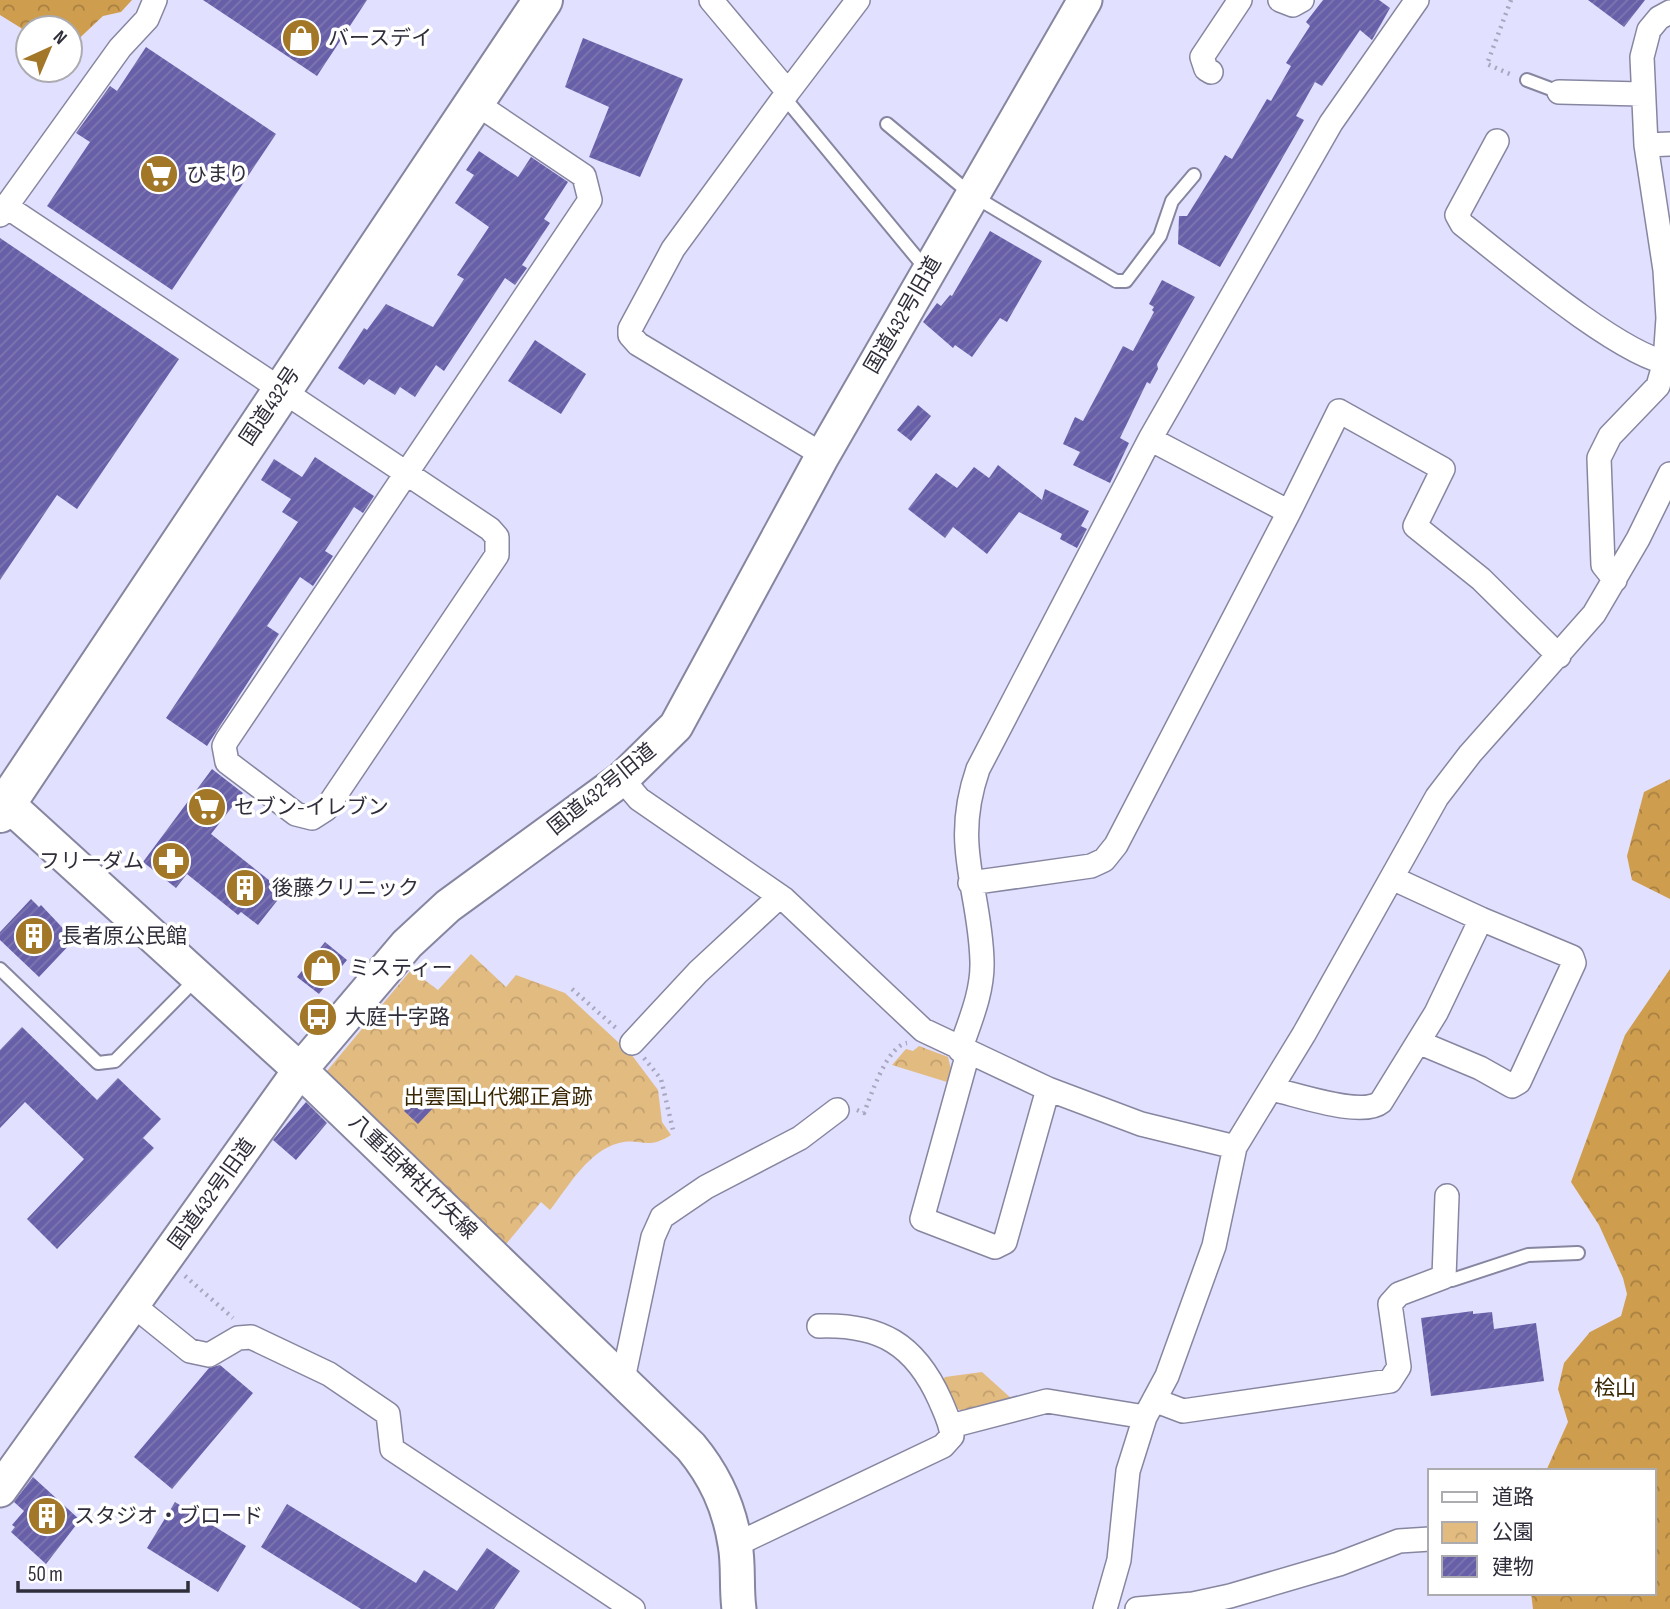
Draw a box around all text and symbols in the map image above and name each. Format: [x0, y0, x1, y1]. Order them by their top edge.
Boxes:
north arrow [14, 14, 84, 84]
shop icon: バースデイ [280, 17, 322, 59]
text: N [48, 26, 71, 50]
place label: バースデイ [328, 26, 432, 51]
supermarket icon: ひまり [138, 153, 180, 195]
place label: ひまり [186, 162, 249, 187]
street label: 国道432号旧道 [859, 252, 947, 378]
street label: 国道432号 [235, 362, 305, 450]
street label: 国道432号旧道 [543, 738, 661, 840]
supermarket icon: セブン-イレブン [186, 786, 228, 828]
place label: セブン-イレブン [234, 795, 389, 820]
pharmacy icon: フリーダム [150, 840, 192, 882]
place label: フリーダム [39, 849, 144, 874]
building icon: 後藤クリニック [224, 867, 266, 909]
place label: 後藤クリニック [272, 876, 419, 901]
building icon: 長者原公民館 [13, 915, 55, 957]
place label: 長者原公民館 [61, 924, 187, 949]
shop icon: ミスティー [301, 947, 343, 989]
place label: ミスティー [349, 956, 453, 981]
bus stop icon: 大庭十字路 [297, 996, 339, 1038]
place label: 大庭十字路 [345, 1005, 450, 1030]
park label: 出雲国山代郷正倉跡 [404, 1085, 593, 1110]
street label: 八重垣神社竹矢線 [344, 1110, 482, 1244]
street label: 国道432号旧道 [163, 1134, 261, 1254]
park label: 桧山 [1594, 1376, 1636, 1401]
legend [1428, 1469, 1656, 1595]
text: 道路 [1492, 1485, 1534, 1510]
building icon: スタジオ・ブロード [26, 1495, 68, 1537]
place label: スタジオ・ブロード [74, 1504, 263, 1529]
text: 公園 [1492, 1520, 1534, 1545]
scale bar [18, 1550, 187, 1594]
text: 建物 [1492, 1555, 1534, 1580]
text: 50 m [28, 1562, 63, 1587]

